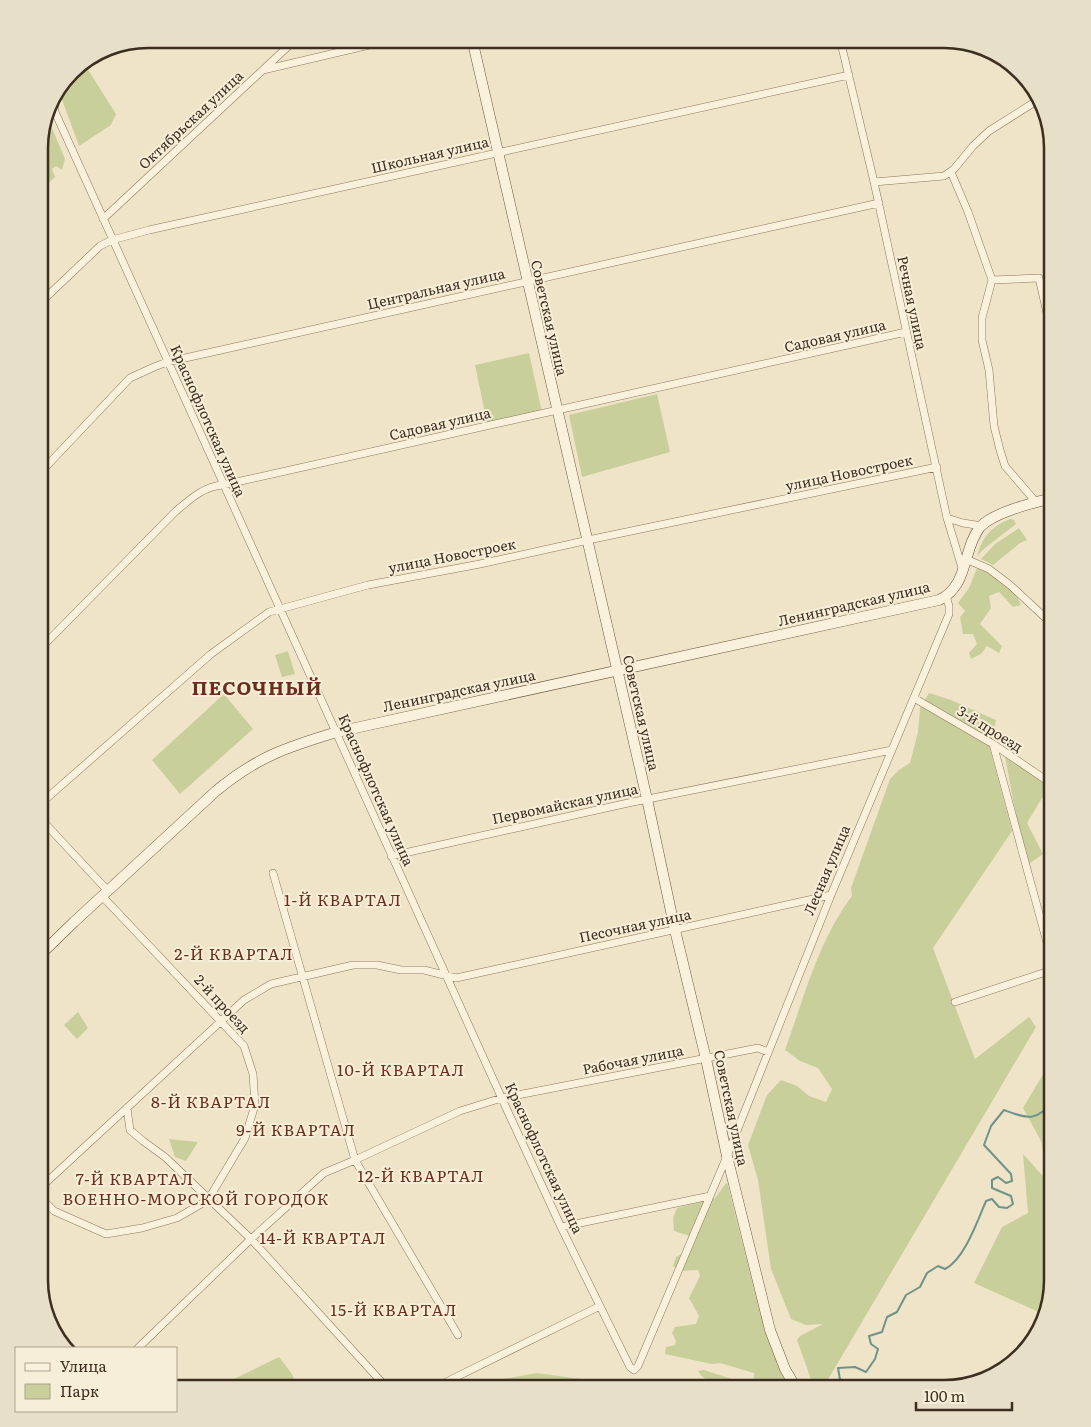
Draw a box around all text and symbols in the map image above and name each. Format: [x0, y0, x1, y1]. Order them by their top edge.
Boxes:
street label: Октябрьская улица [134, 65, 247, 173]
street label: Школьная улица [369, 131, 491, 177]
street label: Речная улица [893, 254, 933, 352]
street label: Советская улица [527, 258, 573, 378]
street label: Центральная улица [365, 262, 507, 314]
street label: Садовая улица [782, 314, 888, 356]
street label: Краснофлотская улица [166, 341, 252, 500]
street label: Садовая улица [387, 402, 493, 444]
street label: улица Новостроек [783, 449, 915, 495]
street label: улица Новостроек [386, 533, 518, 577]
street label: Ленинградская улица [776, 576, 932, 630]
street label: Советская улица [619, 653, 665, 773]
street label: Ленинградская улица [381, 664, 537, 716]
district label: ПЕСОЧНЫЙ [191, 673, 323, 701]
street label: 3-й проезд [954, 700, 1027, 756]
street label: Краснофлотская улица [334, 710, 420, 869]
street label: Первомайская улица [490, 778, 640, 828]
street label: Лесная улица [798, 821, 854, 918]
district label: 1-Й КВАРТАЛ [284, 887, 402, 911]
street label: Песочная улица [577, 903, 693, 947]
district label: 2-Й КВАРТАЛ [174, 941, 294, 965]
street label: 2-й проезд [190, 970, 255, 1037]
street label: Рабочая улица [581, 1039, 685, 1079]
street label: Советская улица [710, 1048, 754, 1168]
district label: 10-Й КВАРТАЛ [337, 1057, 465, 1081]
street label: Краснофлотская улица [501, 1079, 589, 1237]
district label: 8-Й КВАРТАЛ [151, 1089, 271, 1113]
district label: 9-Й КВАРТАЛ [236, 1117, 356, 1141]
district label: 12-Й КВАРТАЛ [358, 1163, 484, 1187]
district label: 7-Й КВАРТАЛ [76, 1166, 194, 1190]
district label: ВОЕННО-МОРСКОЙ ГОРОДОК [63, 1186, 329, 1210]
district label: 14-Й КВАРТАЛ [260, 1225, 386, 1249]
district label: 15-Й КВАРТАЛ [331, 1297, 457, 1321]
legend [15, 1347, 178, 1412]
text: Улица [60, 1354, 108, 1377]
text: Парк [60, 1379, 99, 1402]
scale bar [916, 1380, 1012, 1412]
text: 100 m [924, 1384, 965, 1407]

